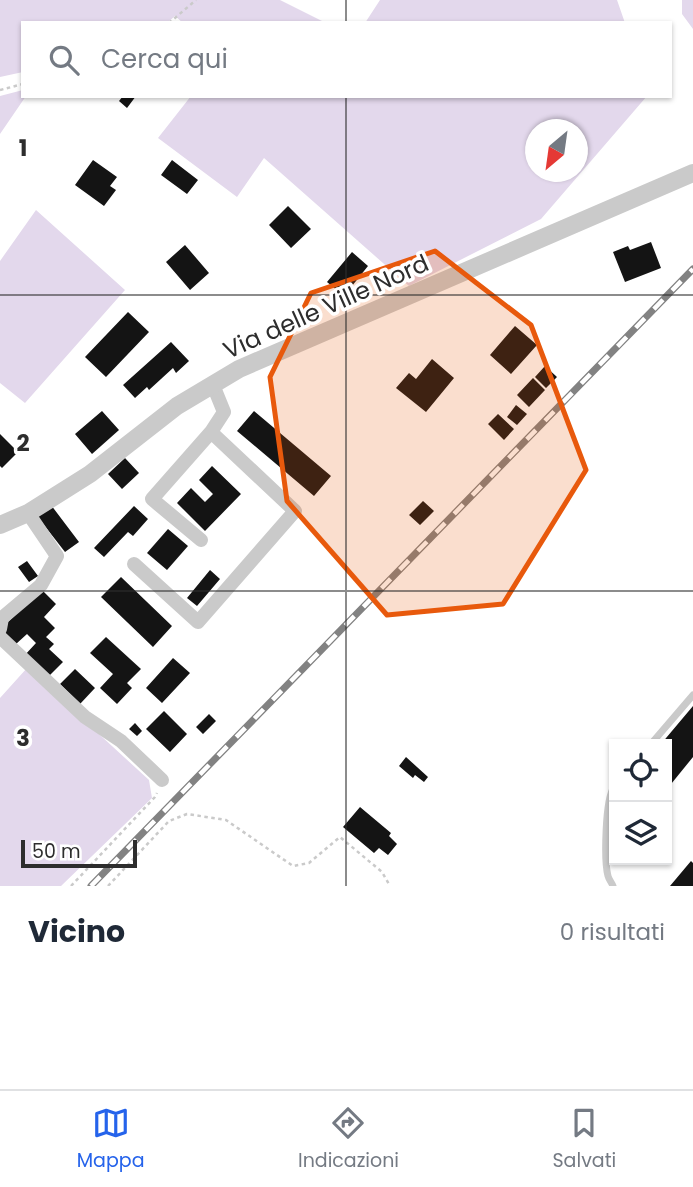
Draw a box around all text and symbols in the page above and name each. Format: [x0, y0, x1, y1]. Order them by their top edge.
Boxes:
search box [21, 21, 672, 98]
icon: search [45, 41, 83, 79]
text: Cerca qui [101, 41, 228, 77]
north arrow [525, 119, 588, 182]
text: 1 [19, 132, 27, 164]
street label: Via delle Ville Nord [218, 246, 434, 367]
text: 2 [16, 427, 30, 459]
text: 3 [16, 722, 30, 754]
map controls [609, 739, 672, 865]
button: locate [609, 739, 672, 802]
button: layers [609, 802, 672, 865]
scale bar [21, 837, 136, 869]
text: 50 m [32, 838, 81, 865]
text: Vicino [28, 910, 125, 953]
text: 0 risultati [560, 916, 665, 948]
tab: Mappa [77, 1104, 144, 1175]
tab: Indicazioni [298, 1104, 399, 1175]
tab: Salvati [552, 1104, 616, 1175]

